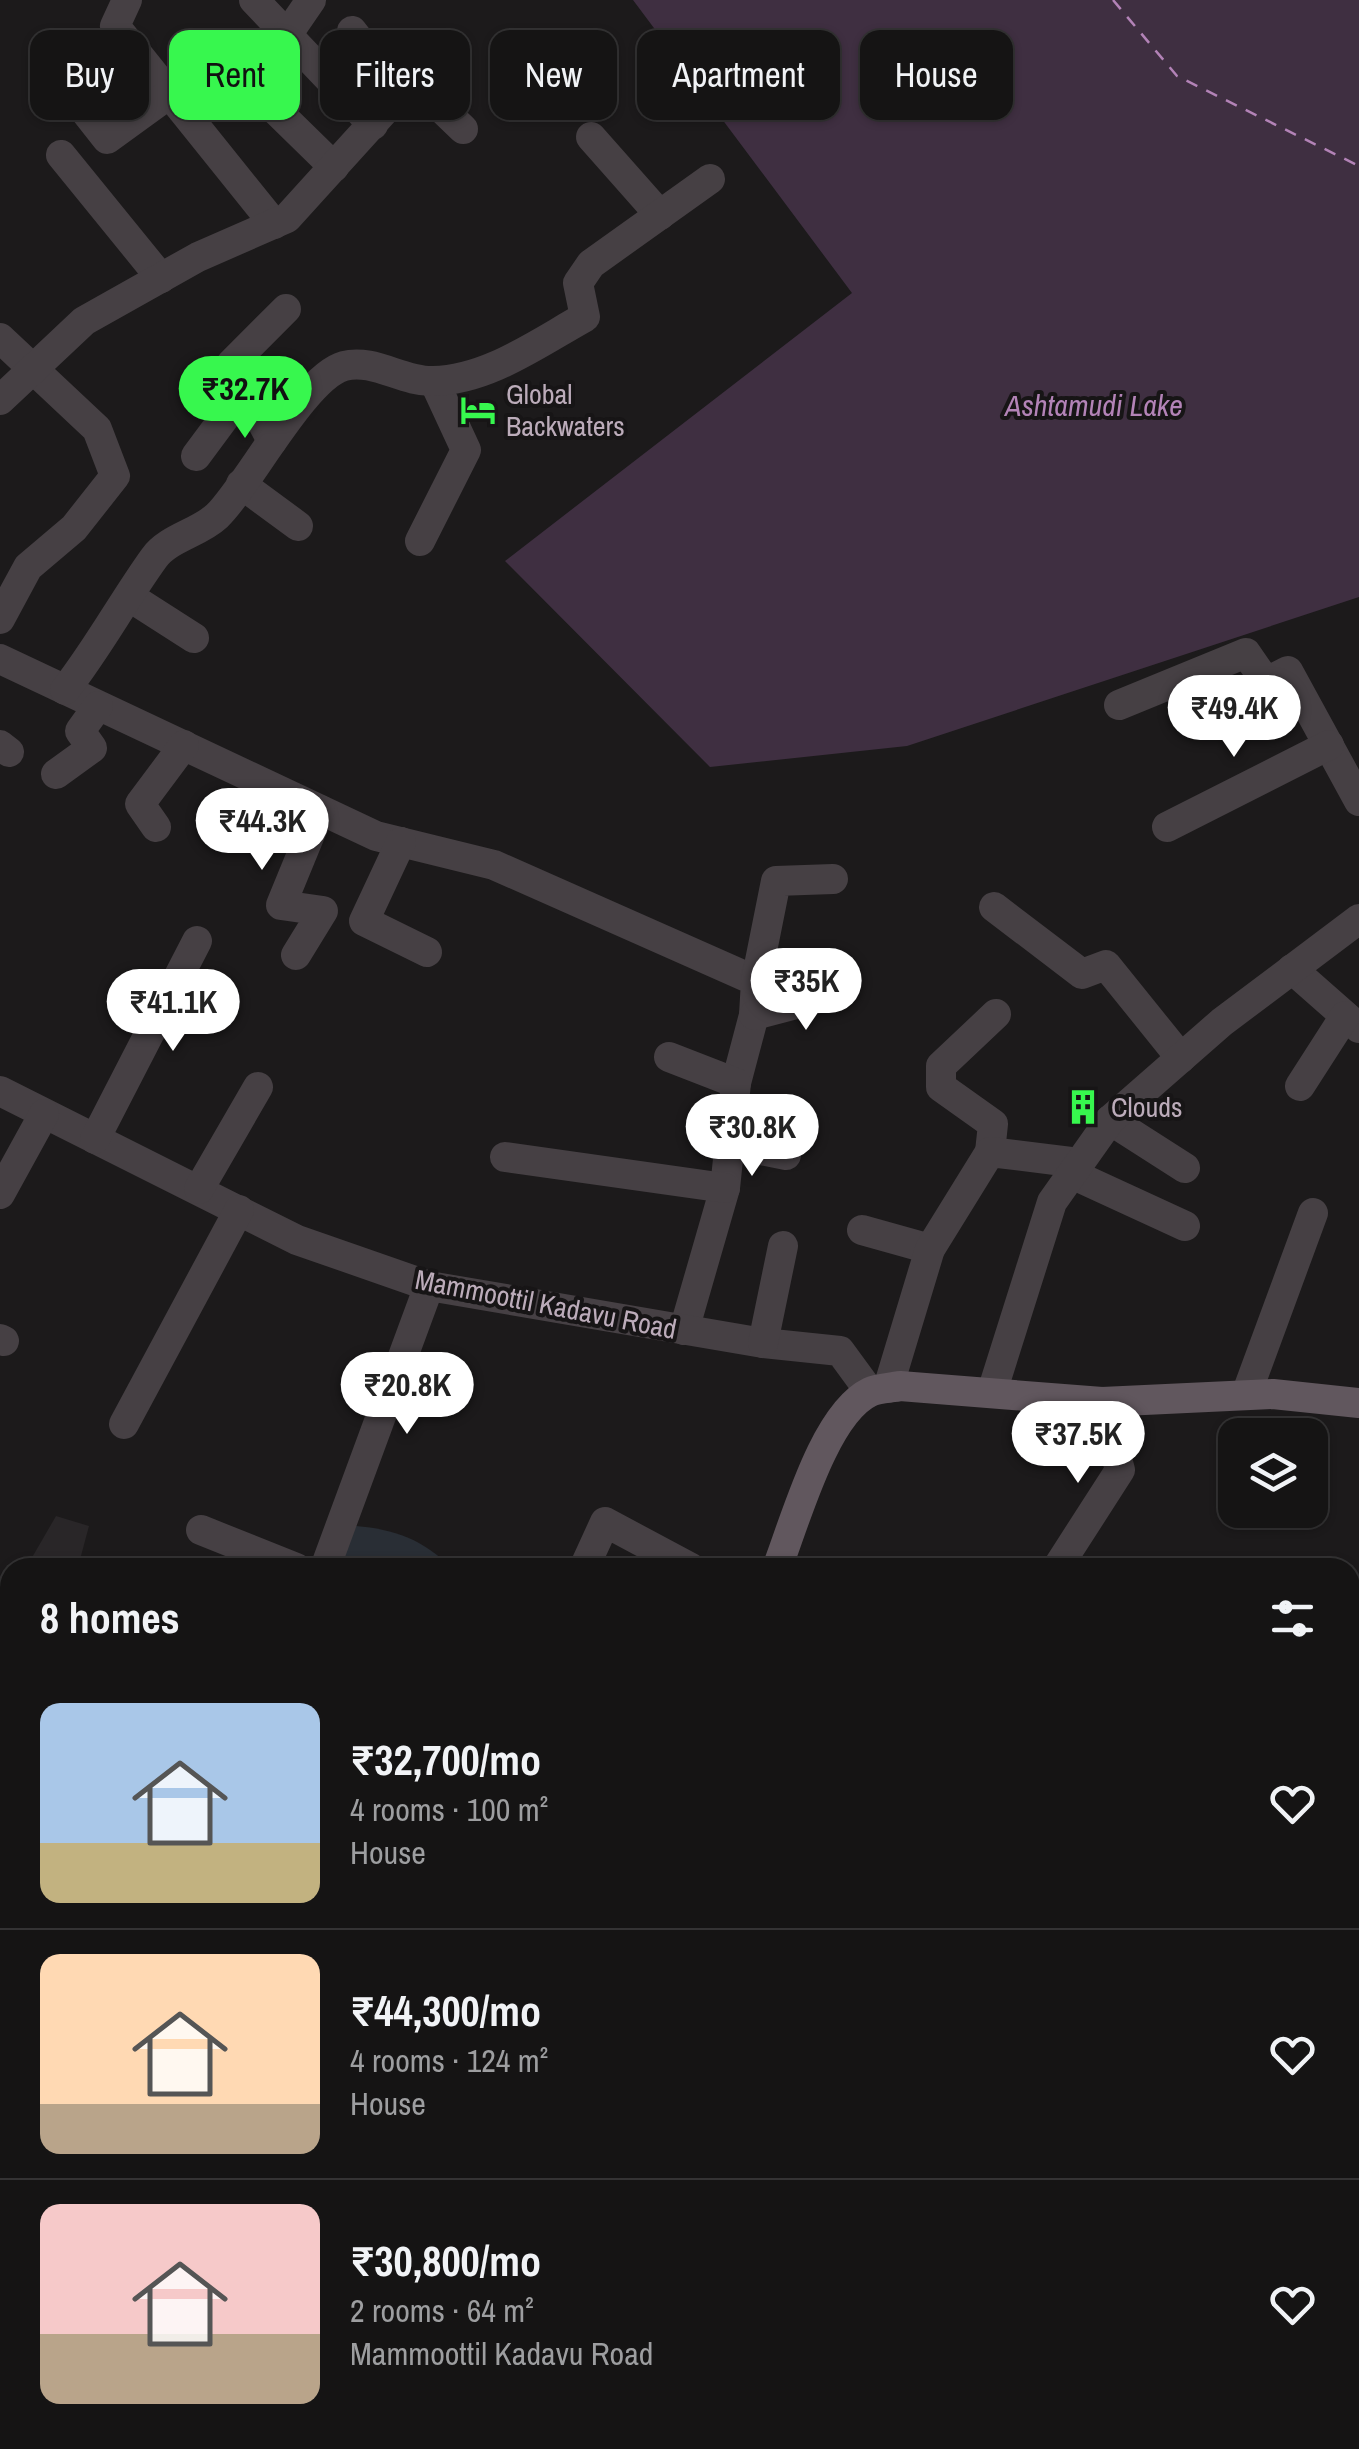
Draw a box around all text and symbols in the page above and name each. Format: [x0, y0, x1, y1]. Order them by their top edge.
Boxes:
chip: Buy [30, 30, 149, 120]
chip: Rent [169, 30, 300, 120]
chip: Filters [320, 30, 470, 120]
chip: New [490, 30, 617, 120]
chip: Apartment [637, 30, 840, 120]
chip: House [860, 30, 1013, 120]
pin: ₹32.7K [164, 356, 326, 441]
text: ₹32.7K [201, 367, 289, 410]
place label: Global Backwaters [506, 375, 625, 445]
water label: Ashtamudi Lake [1003, 385, 1183, 425]
hotel icon: Global Backwaters [459, 391, 497, 429]
pin: ₹49.4K [1153, 675, 1315, 760]
text: ₹49.4K [1190, 686, 1278, 729]
pin: ₹44.3K [181, 788, 343, 873]
text: ₹44.3K [218, 799, 306, 842]
pin: ₹35K [747, 948, 865, 1033]
text: ₹35K [773, 959, 839, 1002]
pin: ₹41.1K [92, 969, 254, 1054]
text: ₹41.1K [129, 980, 217, 1023]
building icon: Clouds [1064, 1088, 1102, 1126]
place label: Clouds [1111, 1088, 1182, 1126]
pin: ₹30.8K [671, 1094, 833, 1179]
text: ₹30.8K [708, 1105, 796, 1148]
street label: Mammoottil Kadavu Road [412, 1260, 680, 1348]
pin: ₹20.8K [326, 1352, 488, 1437]
text: ₹20.8K [363, 1363, 451, 1406]
pin: ₹37.5K [997, 1401, 1159, 1486]
text: ₹37.5K [1034, 1412, 1122, 1455]
map controls [1218, 1418, 1328, 1528]
button: layers [1218, 1418, 1328, 1528]
text: 8 homes [40, 1590, 180, 1646]
icon: filters [1265, 1591, 1320, 1646]
text: ₹32,700/mo [350, 1732, 541, 1788]
icon: home [120, 1743, 240, 1863]
icon: heart [1265, 1776, 1320, 1831]
text: 4 rooms · 100 m² [350, 1788, 548, 1831]
text: House [350, 1831, 426, 1874]
text: ₹44,300/mo [350, 1983, 541, 2039]
icon: home [120, 1994, 240, 2114]
icon: heart [1265, 2027, 1320, 2082]
text: 4 rooms · 124 m² [350, 2039, 548, 2082]
text: House [350, 2082, 426, 2125]
text: ₹30,800/mo [350, 2233, 541, 2289]
icon: home [120, 2244, 240, 2364]
icon: heart [1265, 2277, 1320, 2332]
text: 2 rooms · 64 m² [350, 2289, 534, 2332]
text: Mammoottil Kadavu Road [350, 2332, 653, 2375]

